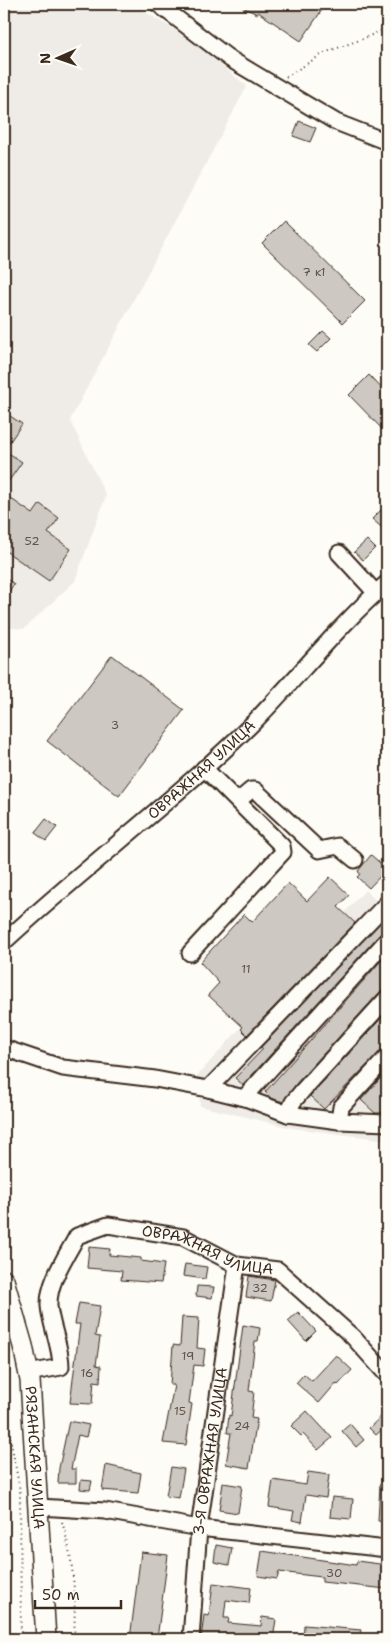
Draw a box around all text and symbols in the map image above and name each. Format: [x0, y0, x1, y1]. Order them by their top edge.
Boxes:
north arrow [32, 32, 82, 82]
text: N [36, 53, 54, 64]
house number: 7 к1 [302, 264, 326, 280]
house number: 52 [24, 533, 40, 549]
street label: ОВРАЖНАЯ УЛИЦА [143, 716, 260, 824]
house number: 3 [111, 717, 119, 733]
house number: 11 [241, 961, 251, 977]
street label: ОВРАЖНАЯ УЛИЦА [141, 1221, 275, 1279]
house number: 32 [252, 1280, 268, 1296]
house number: 19 [182, 1348, 194, 1364]
house number: 16 [80, 1365, 94, 1381]
street label: 3-Я ОВРАЖНАЯ УЛИЦА [189, 1366, 232, 1535]
street label: РЯЗАНСКАЯ УЛИЦА [20, 1385, 49, 1530]
house number: 15 [174, 1403, 186, 1419]
house number: 24 [234, 1418, 250, 1434]
house number: 30 [326, 1565, 342, 1581]
scale bar [35, 1578, 121, 1610]
text: 50 m [42, 1585, 80, 1605]

